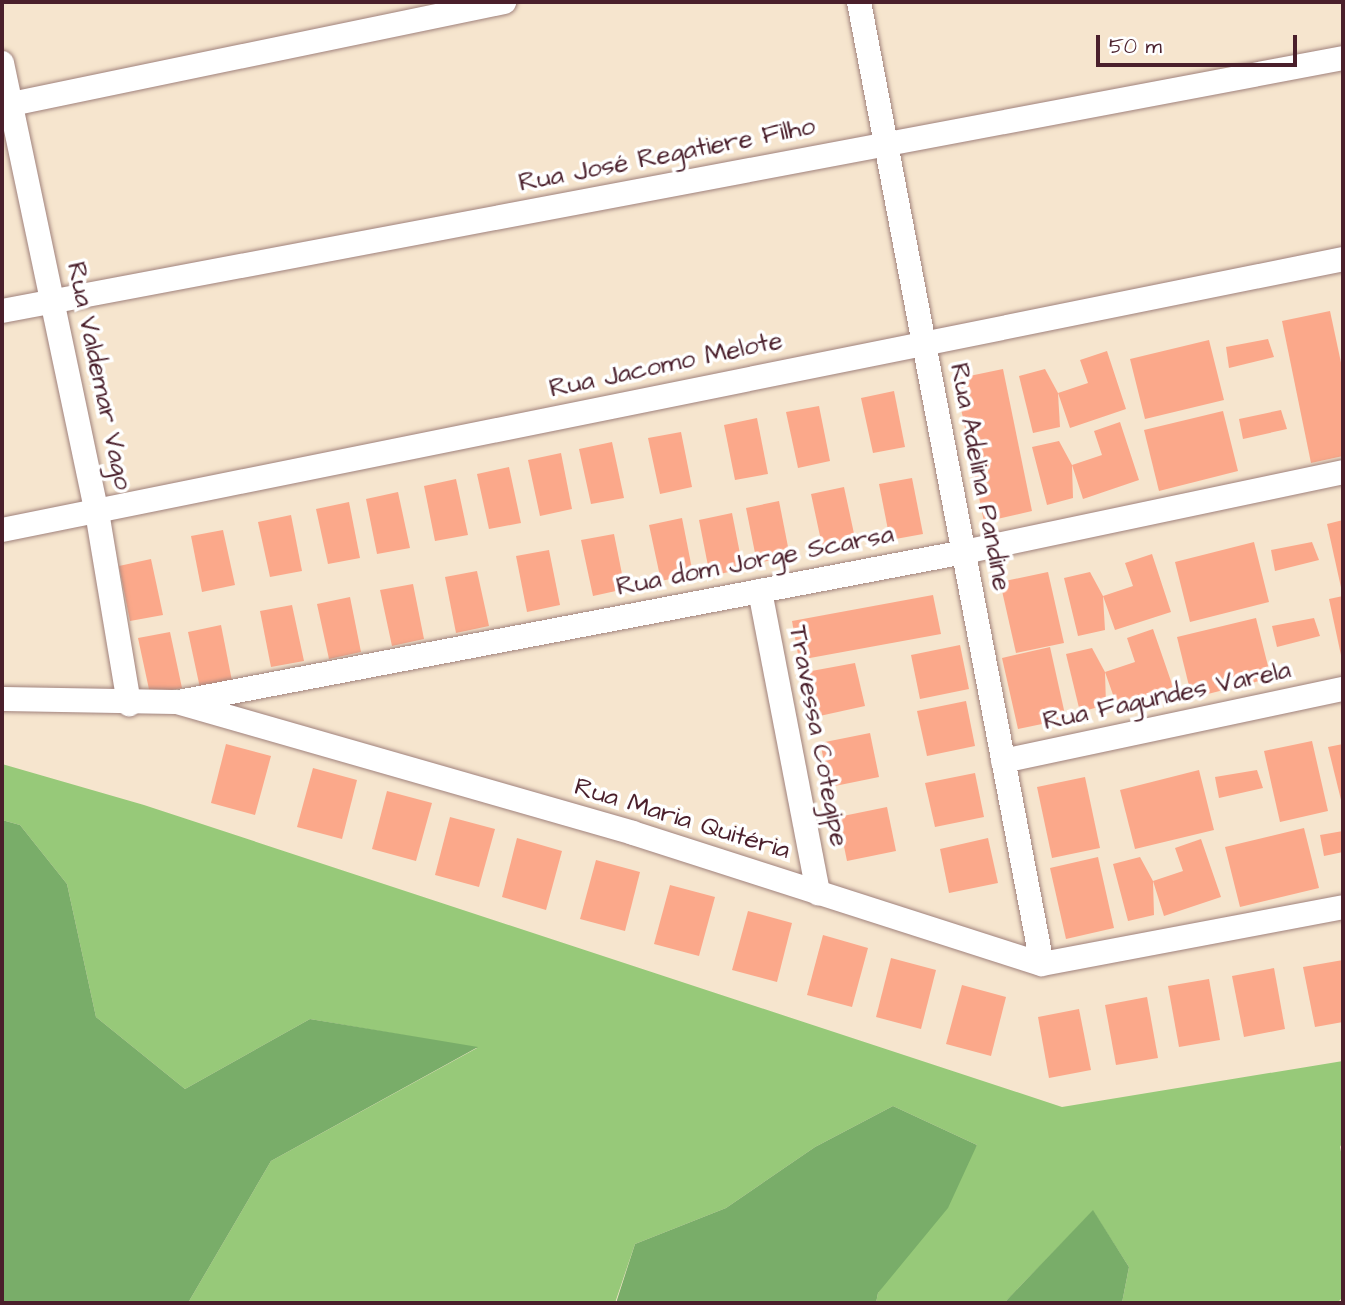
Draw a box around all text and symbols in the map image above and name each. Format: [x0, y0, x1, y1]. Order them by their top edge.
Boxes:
scale bar [1100, 21, 1301, 65]
text: 50 m [1109, 32, 1162, 61]
street label: Rua José Regatiere Filho [516, 111, 818, 199]
street label: Rua Valdemar Vago [60, 259, 138, 493]
street label: Rua Jacomo Melote [547, 325, 785, 405]
street label: Rua Adelina Pandine [943, 361, 1017, 593]
street label: Rua dom Jorge Scarsa [614, 519, 896, 603]
street label: Travessa Cotegipe [781, 623, 855, 849]
street label: Rua Fagundes Varela [1040, 655, 1294, 737]
street label: Rua Maria Quitéria [570, 771, 794, 867]

